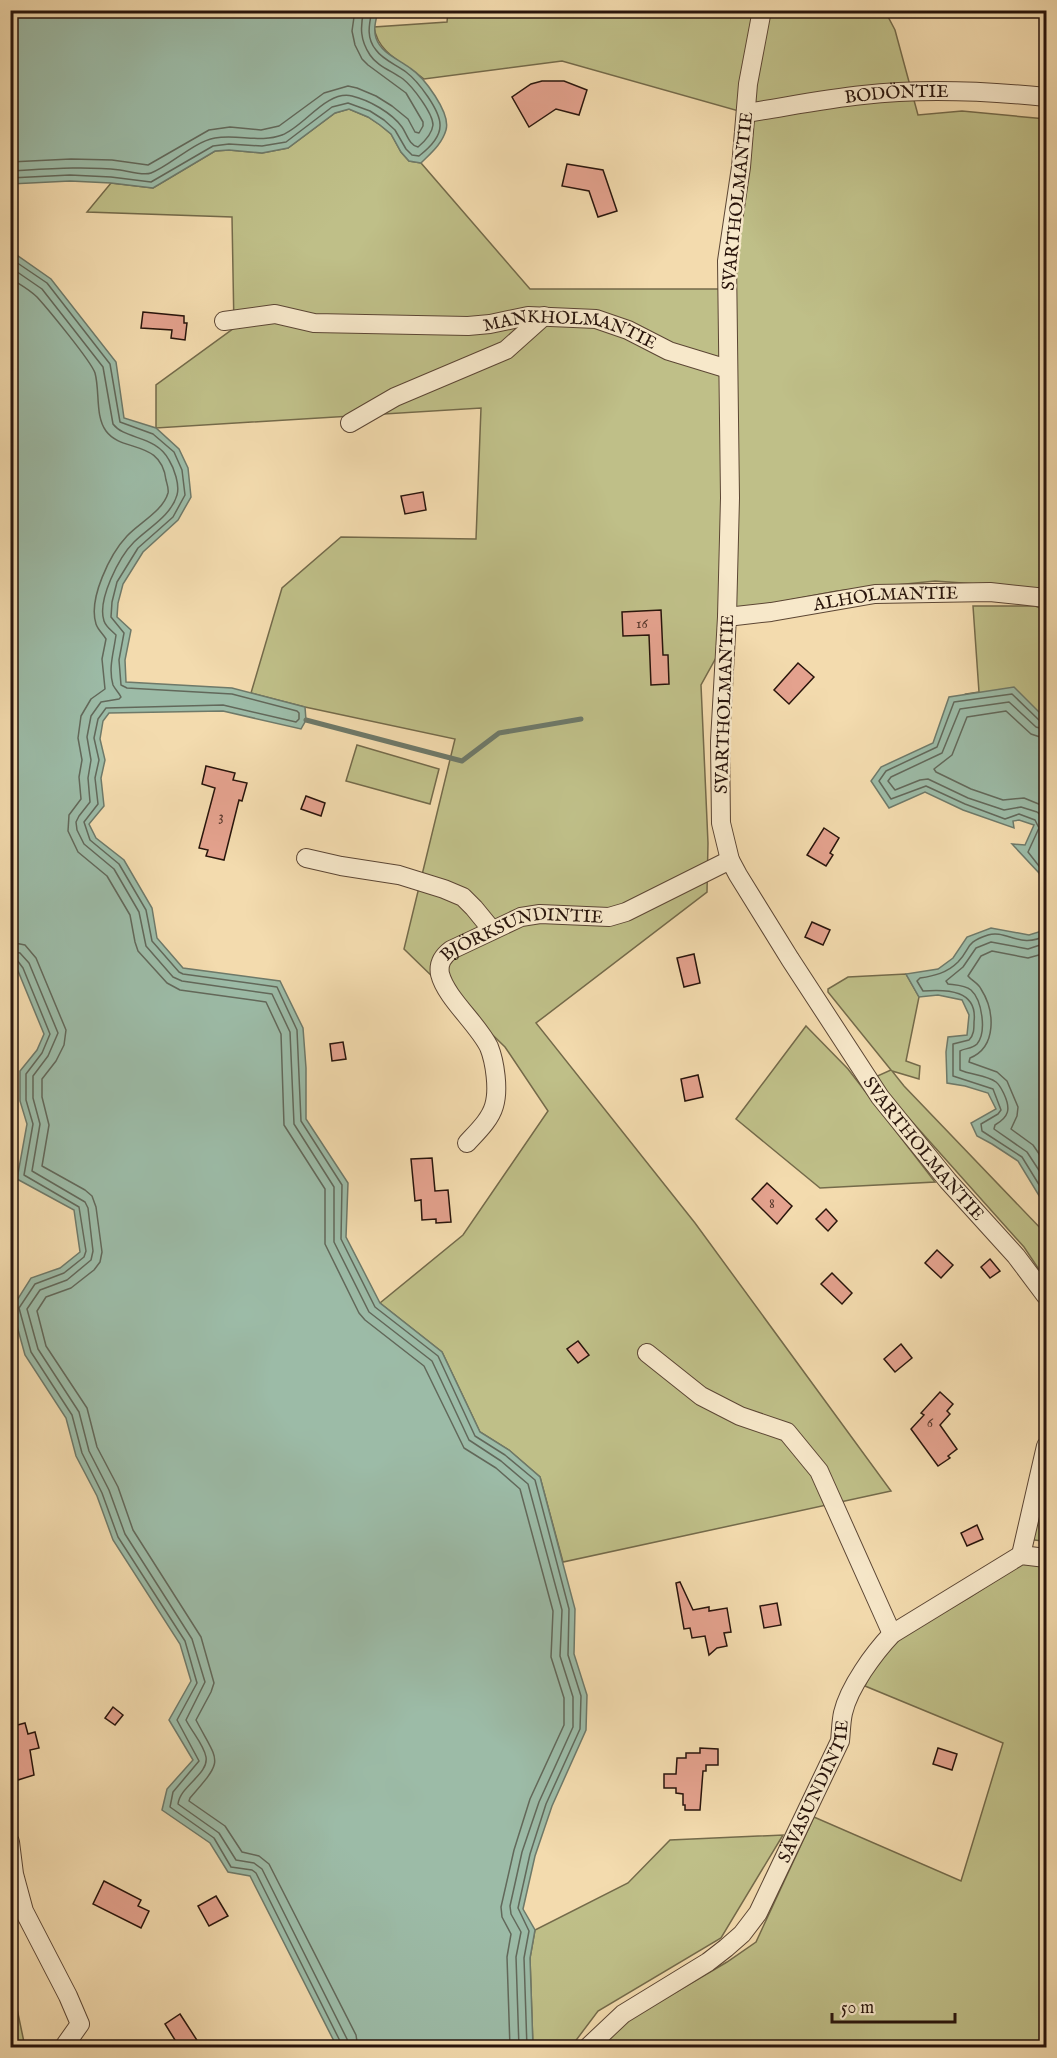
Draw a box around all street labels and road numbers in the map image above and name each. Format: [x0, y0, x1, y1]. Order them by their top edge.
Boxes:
street label: BODÖNTIE [843, 81, 949, 110]
street label: SVARTHOLMANTIE [718, 111, 759, 292]
street label: MANKHOLMANTIE [481, 306, 660, 356]
street label: ALHOLMANTIE [811, 583, 958, 618]
street label: SVARTHOLMANTIE [711, 614, 740, 794]
street label: BJÖRKSUNDINTIE [436, 903, 604, 967]
street label: SVARTHOLMANTIE [857, 1073, 988, 1226]
street label: SÄVASUNDINTIE [774, 1719, 855, 1867]

